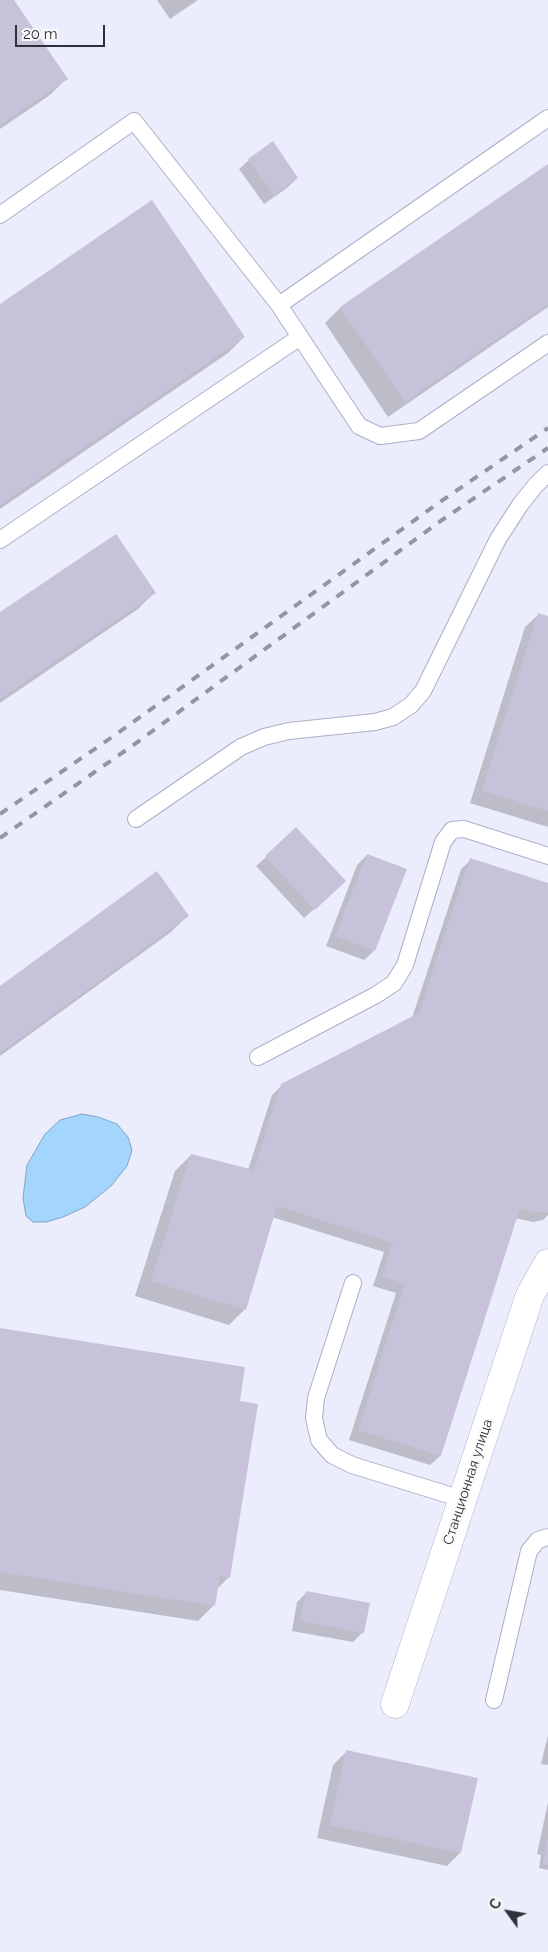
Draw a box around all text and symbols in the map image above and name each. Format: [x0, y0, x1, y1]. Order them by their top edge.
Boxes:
scale bar [18, 15, 108, 47]
text: 20 m [23, 25, 58, 43]
street label: Станционная улица [440, 1417, 496, 1547]
north arrow [483, 1887, 533, 1937]
text: С [486, 1896, 505, 1912]

